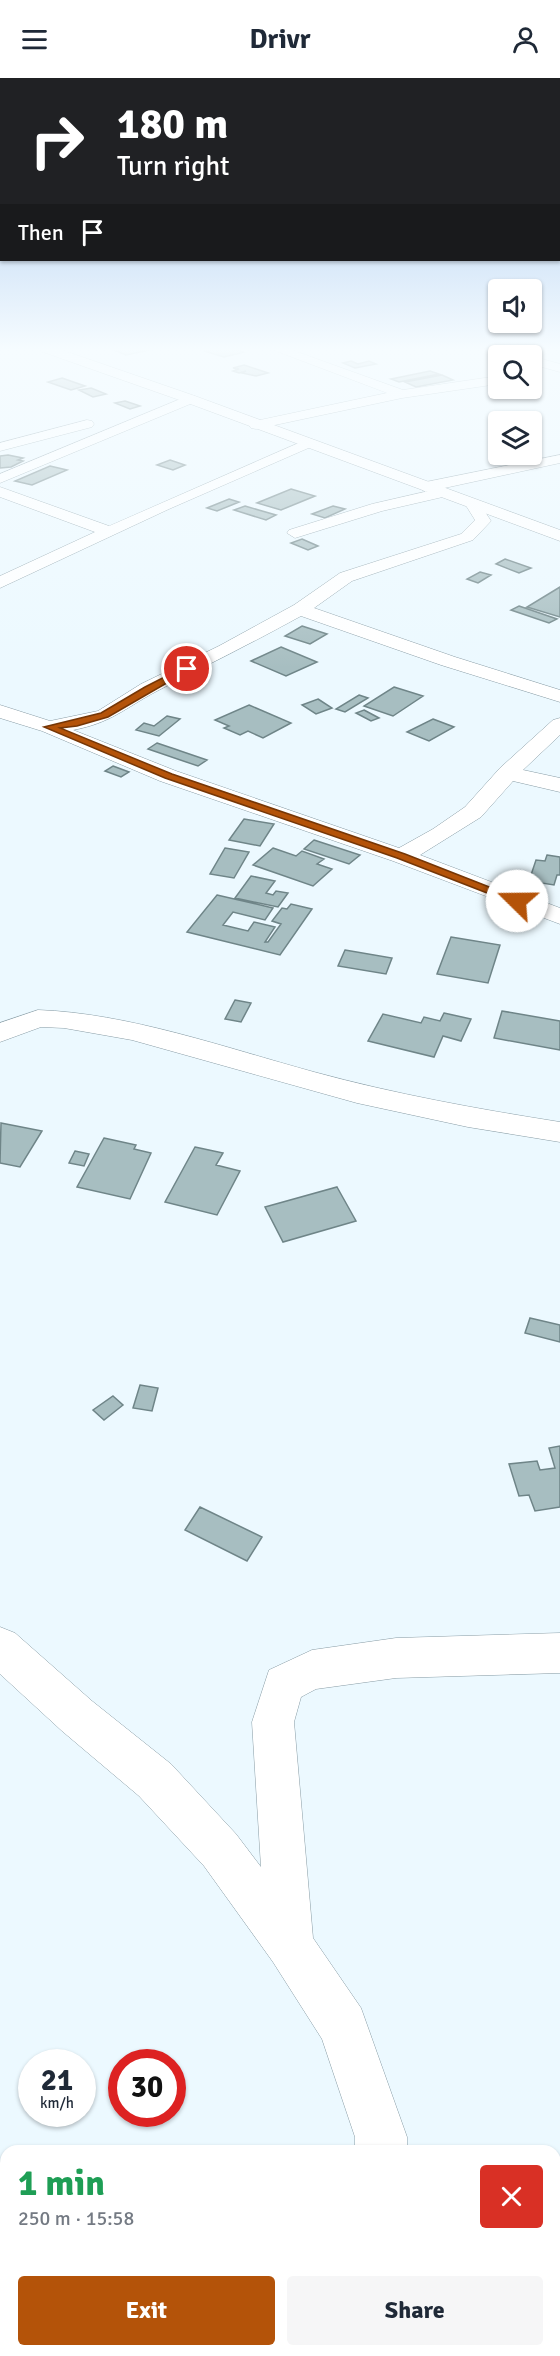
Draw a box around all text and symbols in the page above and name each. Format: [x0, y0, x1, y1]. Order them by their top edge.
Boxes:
icon: menu [18, 23, 51, 56]
text: Drivr [250, 23, 310, 56]
icon: person [509, 23, 542, 56]
text: 180 m [117, 99, 228, 150]
icon: right [18, 102, 96, 180]
text: Turn right [117, 150, 230, 183]
icon: arrive [76, 216, 109, 249]
text: Then [18, 219, 64, 246]
map controls [488, 279, 542, 465]
button: sound [488, 279, 542, 333]
button: search [488, 345, 542, 399]
button: layers [488, 411, 542, 465]
pin [161, 643, 212, 694]
icon: arrive [170, 652, 203, 685]
position arrow [485, 869, 549, 933]
speed limit sign: 30 [108, 2049, 186, 2127]
text: 21 [41, 2062, 73, 2099]
text: km/h [40, 2094, 74, 2112]
text: 1 min [18, 2161, 105, 2206]
button: close [480, 2165, 543, 2228]
text: 250 m · 15:58 [18, 2206, 134, 2231]
button: Exit [18, 2276, 275, 2345]
button: Share [287, 2276, 543, 2345]

